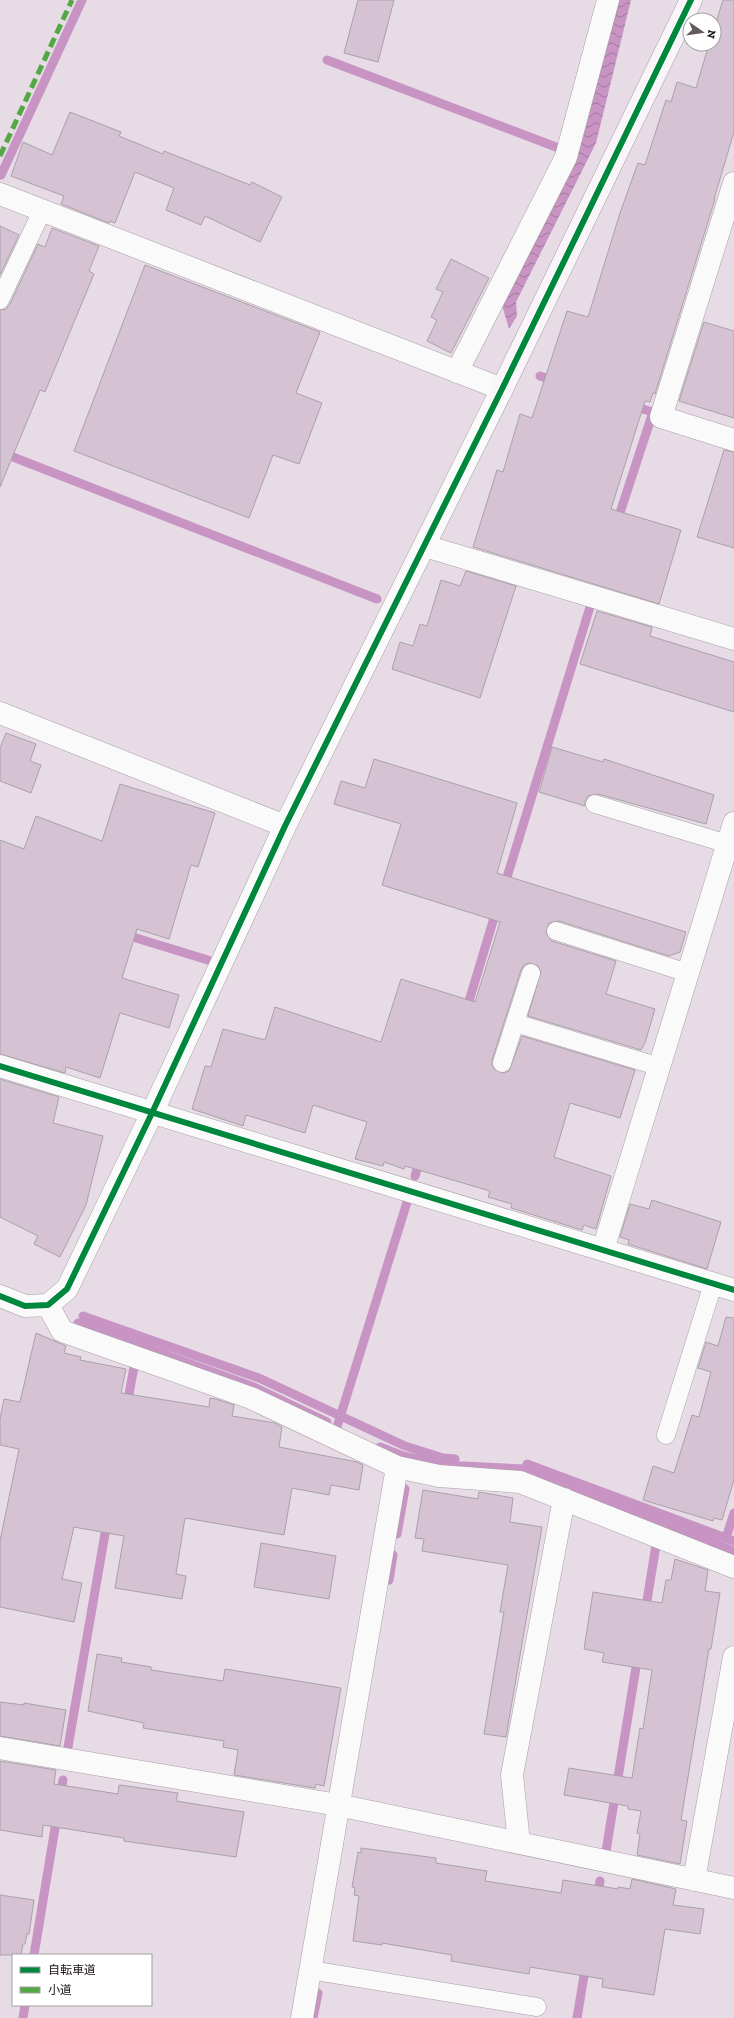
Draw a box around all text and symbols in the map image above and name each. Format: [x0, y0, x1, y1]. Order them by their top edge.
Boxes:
north arrow [682, 12, 722, 52]
text: N [704, 29, 719, 40]
legend [12, 1954, 152, 2006]
text: 自転車道 [48, 1963, 96, 1977]
text: 小道 [48, 1983, 72, 1997]

